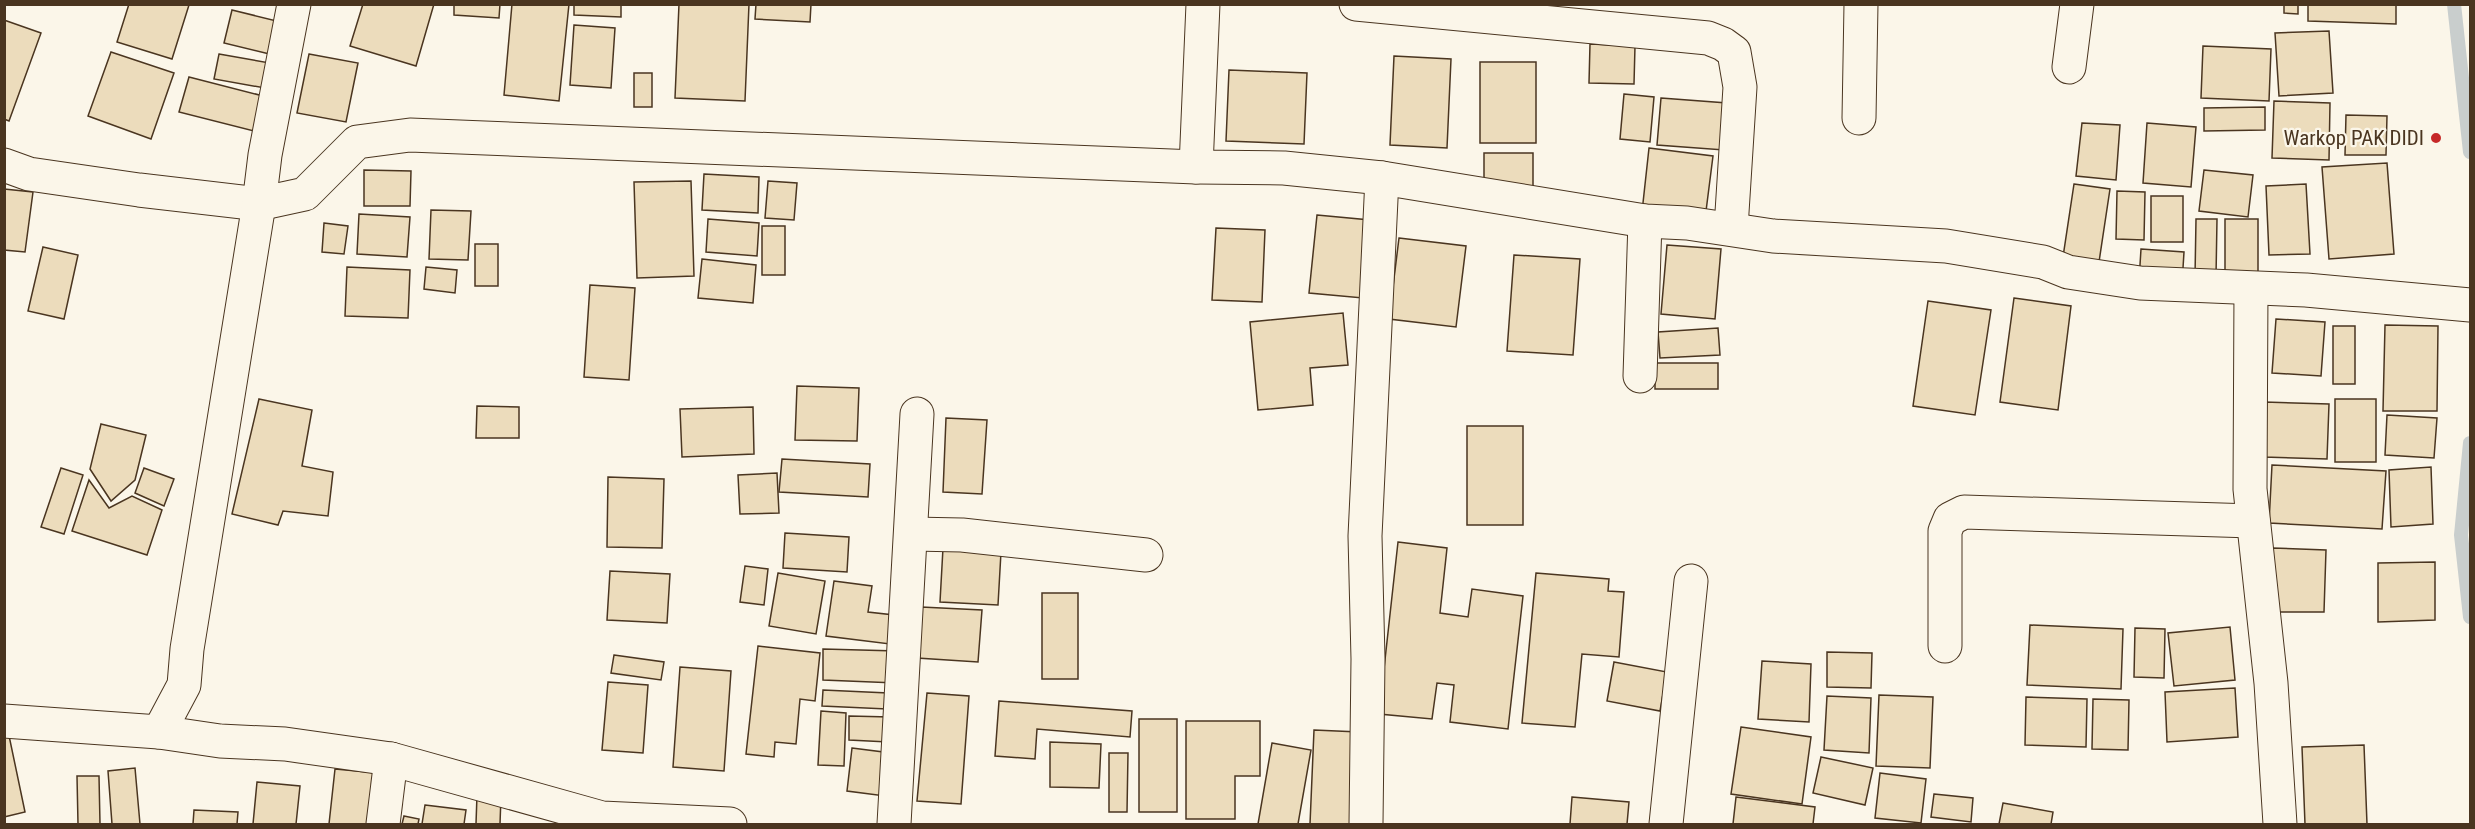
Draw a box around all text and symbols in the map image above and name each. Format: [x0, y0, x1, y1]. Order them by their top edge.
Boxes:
place label: Warkop PAK DIDI [2284, 126, 2424, 150]
marker: Warkop PAK DIDI [2429, 131, 2443, 145]

